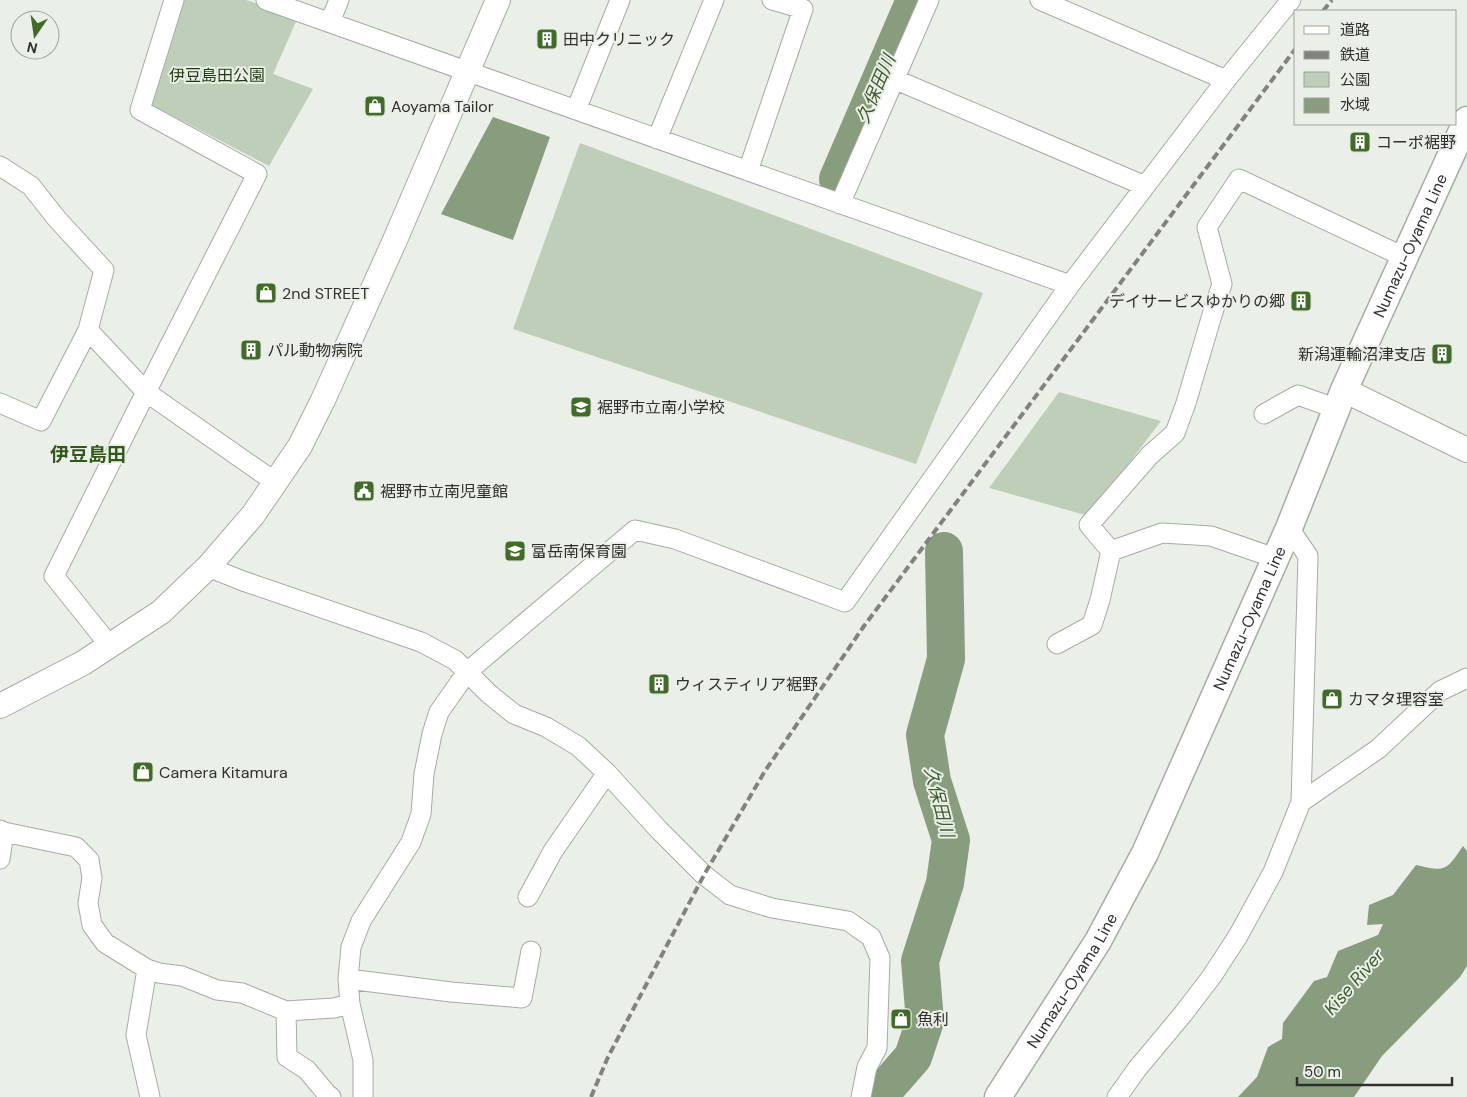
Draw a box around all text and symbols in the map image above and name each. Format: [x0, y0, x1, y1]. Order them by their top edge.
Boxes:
north arrow [10, 10, 60, 60]
legend [1294, 10, 1457, 125]
text: 道路 [1340, 20, 1370, 40]
building icon: 田中クリニック [535, 27, 559, 51]
place label: 田中クリニック [563, 29, 675, 50]
text: N [25, 38, 39, 58]
text: 鉄道 [1340, 45, 1370, 65]
water label: 久保田川 [851, 49, 902, 127]
park label: 伊豆島田公園 [169, 65, 265, 86]
text: 公園 [1340, 70, 1370, 90]
shop icon: Aoyama Tailor [363, 94, 387, 118]
text: 水域 [1340, 95, 1370, 115]
place label: Aoyama Tailor [391, 96, 494, 117]
building icon: コーポ裾野 [1348, 130, 1372, 154]
place label: コーポ裾野 [1376, 132, 1456, 153]
street label: Numazu-Oyama Line [1369, 170, 1452, 321]
shop icon: 2nd STREET [254, 281, 278, 305]
place label: 2nd STREET [282, 283, 369, 304]
building icon: デイサービスゆかりの郷 [1289, 289, 1313, 313]
place label: デイサービスゆかりの郷 [1109, 291, 1285, 312]
building icon: パル動物病院 [239, 338, 263, 362]
place label: パル動物病院 [267, 340, 363, 361]
building icon: 新潟運輸沼津支店 [1430, 342, 1454, 366]
place label: 新潟運輸沼津支店 [1298, 344, 1426, 365]
school or university icon: 裾野市立南小学校 [569, 395, 593, 419]
place label: 裾野市立南小学校 [597, 397, 725, 418]
district label: 伊豆島田 [50, 442, 126, 467]
public building icon: 裾野市立南児童館 [352, 479, 376, 503]
place label: 裾野市立南児童館 [380, 481, 508, 502]
school or university icon: 富岳南保育園 [503, 539, 527, 563]
place label: 富岳南保育園 [531, 541, 627, 562]
street label: Numazu-Oyama Line [1208, 543, 1291, 694]
building icon: ウィスティリア裾野 [647, 672, 671, 696]
place label: ウィスティリア裾野 [675, 674, 818, 695]
shop icon: カマタ理容室 [1320, 687, 1344, 711]
place label: カマタ理容室 [1348, 689, 1444, 710]
shop icon: Camera Kitamura [131, 760, 155, 784]
place label: Camera Kitamura [159, 762, 288, 783]
water label: 久保田川 [919, 764, 960, 842]
street label: Numazu-Oyama Line [1022, 909, 1122, 1052]
water label: Kise River [1319, 943, 1390, 1020]
shop icon: 魚利 [889, 1007, 913, 1031]
place label: 魚利 [917, 1009, 949, 1030]
scale bar [1297, 1054, 1452, 1086]
text: 50 m [1304, 1062, 1341, 1082]

